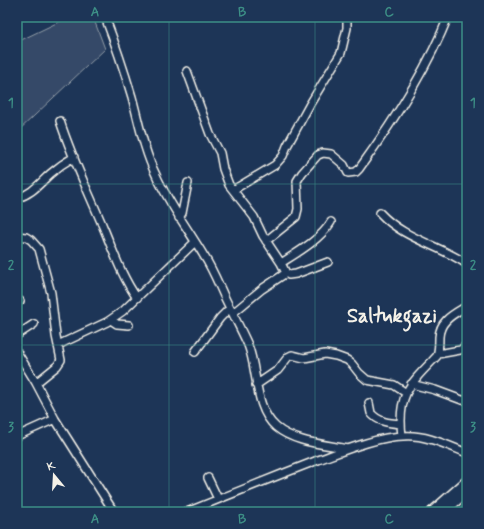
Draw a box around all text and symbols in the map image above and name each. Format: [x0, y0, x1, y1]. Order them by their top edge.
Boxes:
text: A [91, 4, 99, 21]
text: B [238, 4, 247, 21]
text: C [384, 4, 394, 21]
text: 1 [8, 95, 14, 112]
text: 1 [470, 95, 476, 112]
text: 2 [8, 257, 15, 274]
text: 2 [470, 257, 477, 274]
district label: Saltukgazi [347, 303, 437, 332]
text: 3 [8, 419, 14, 436]
text: 3 [470, 419, 476, 436]
north arrow [34, 455, 74, 495]
text: K [45, 459, 57, 474]
text: A [91, 511, 99, 528]
text: B [238, 511, 247, 528]
text: C [384, 511, 394, 528]

